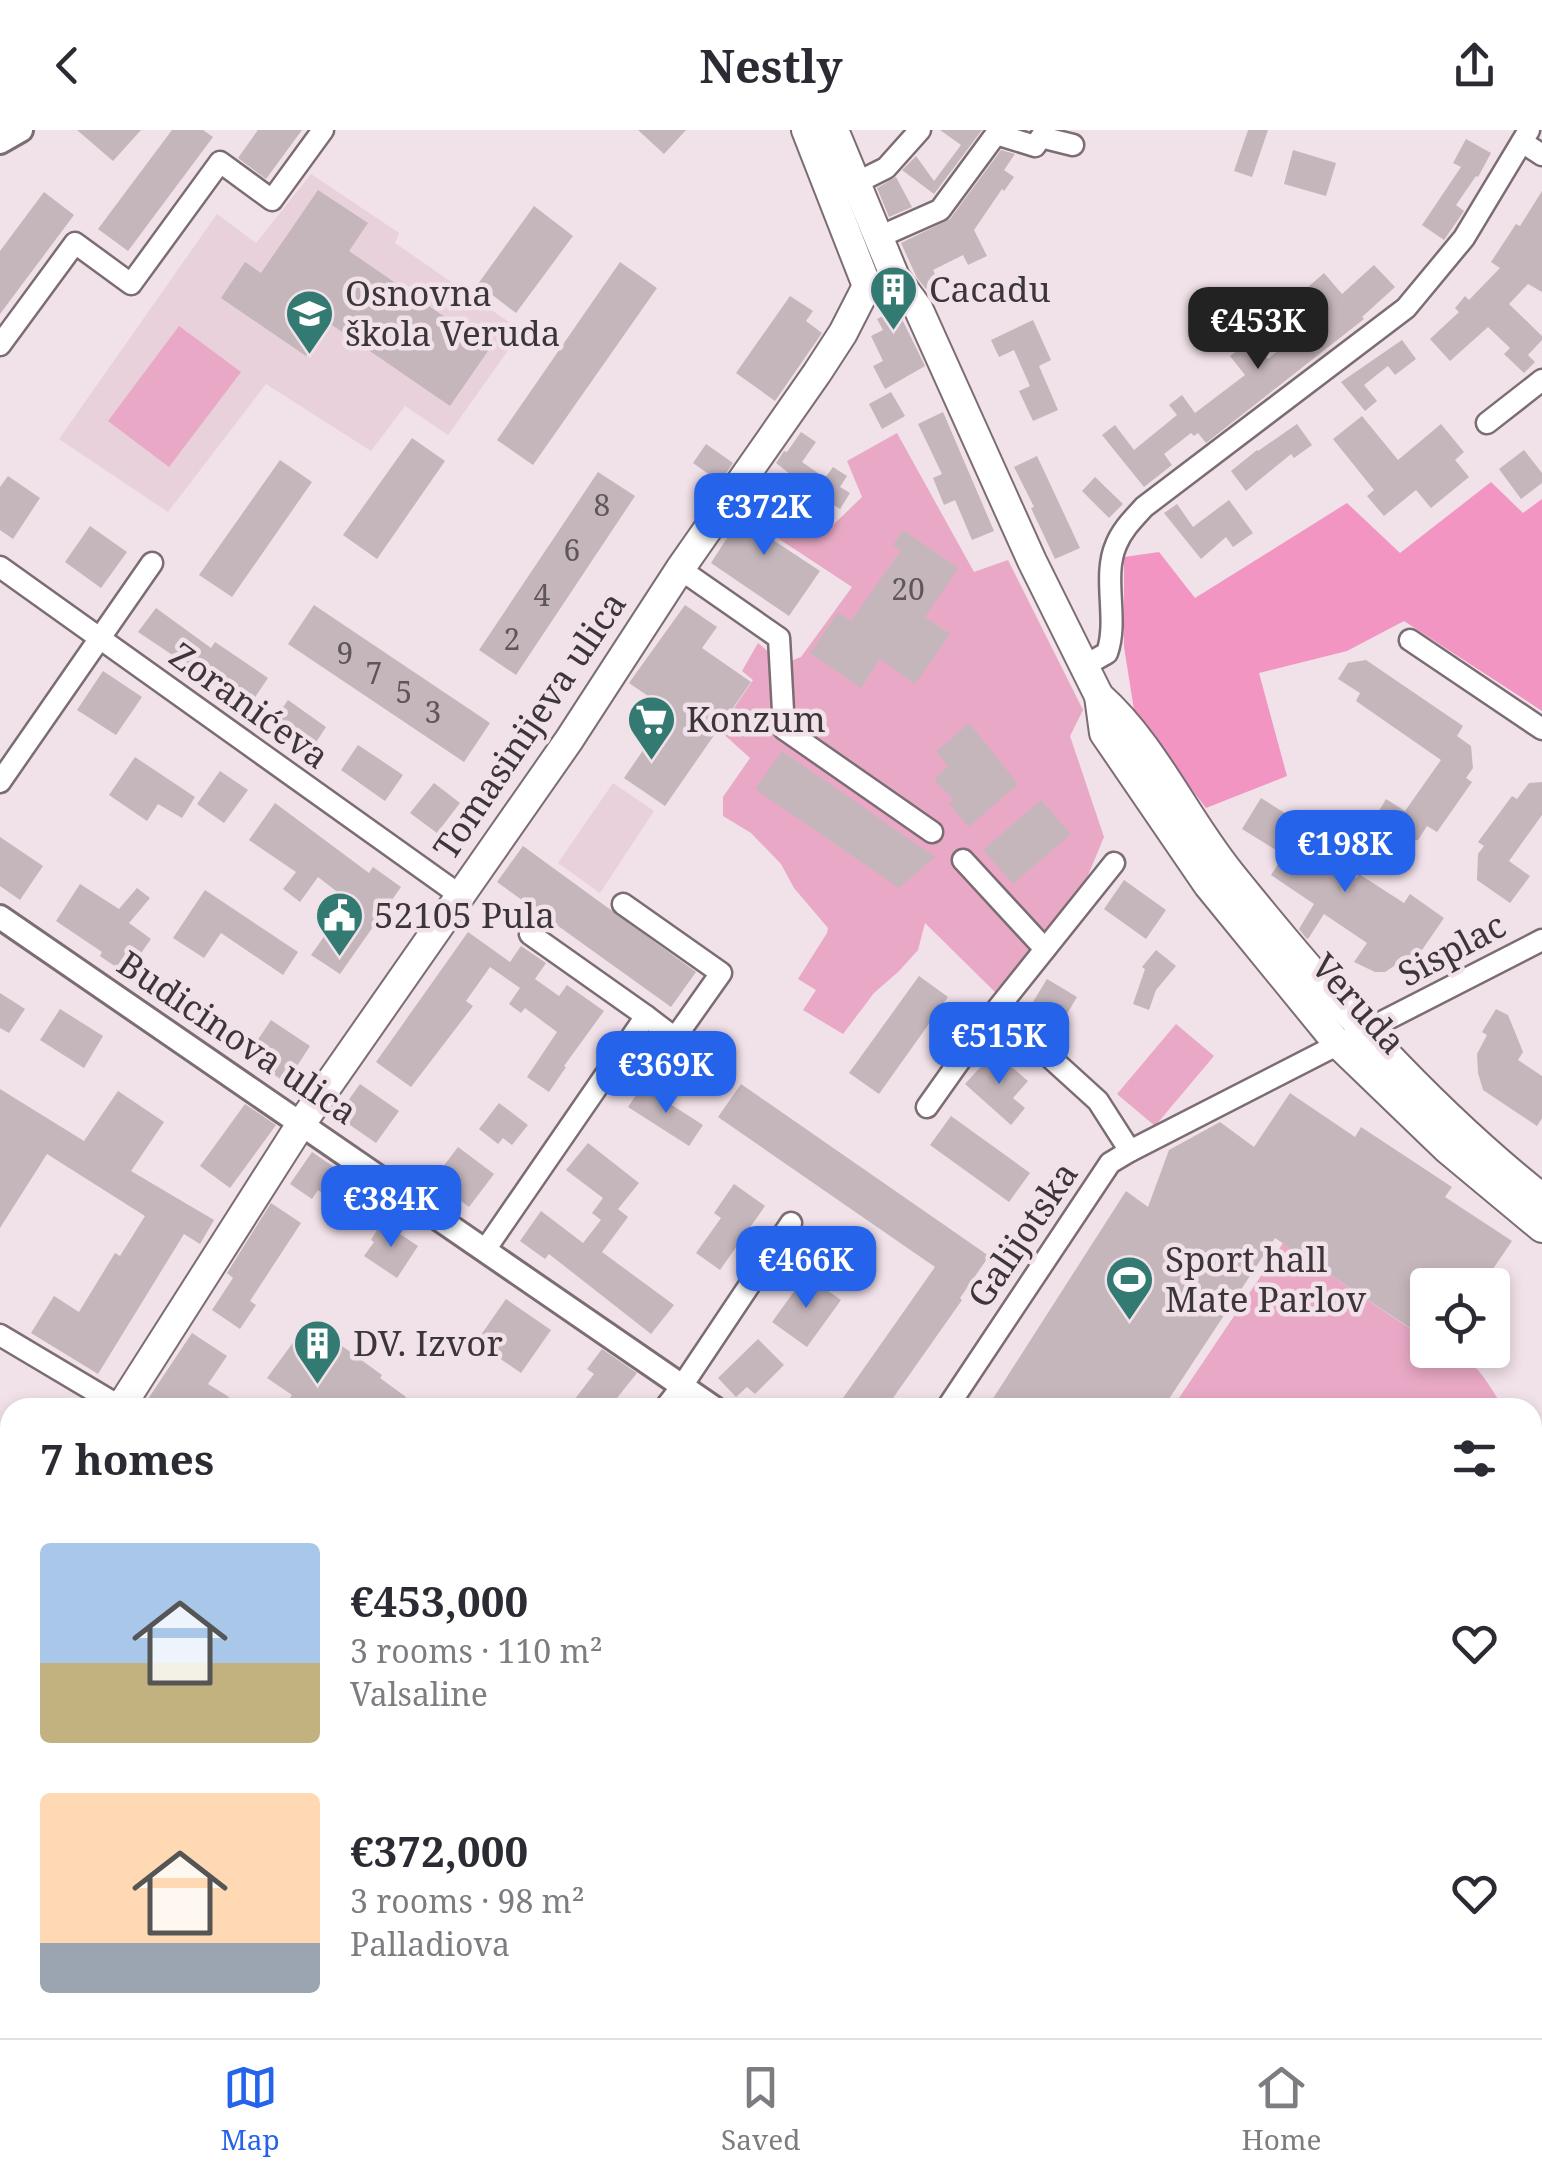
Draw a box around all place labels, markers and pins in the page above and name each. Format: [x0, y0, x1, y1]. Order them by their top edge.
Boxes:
building icon: Cacadu [868, 264, 920, 332]
place label: Cacadu [929, 265, 1051, 312]
place label: Osnovna škola Veruda [345, 269, 561, 356]
pin: €453K [1188, 287, 1328, 372]
school or university icon: Osnovna škola Veruda [284, 288, 336, 356]
pin: €372K [694, 473, 834, 558]
supermarket icon: Konzum [625, 694, 677, 762]
place label: Konzum [686, 695, 826, 742]
pin: €198K [1275, 810, 1415, 895]
public building icon: 52105 Pula [313, 890, 365, 958]
place label: 52105 Pula [374, 891, 555, 938]
pin: €515K [929, 1002, 1069, 1087]
pin: €369K [596, 1031, 736, 1116]
pin: €384K [321, 1165, 461, 1250]
pin: €466K [736, 1226, 876, 1311]
place label: Sport hall Mate Parlov [1165, 1235, 1367, 1322]
sports icon: Sport hall Mate Parlov [1104, 1254, 1156, 1322]
building icon: DV. Izvor [292, 1318, 344, 1386]
place label: DV. Izvor [353, 1319, 503, 1366]

